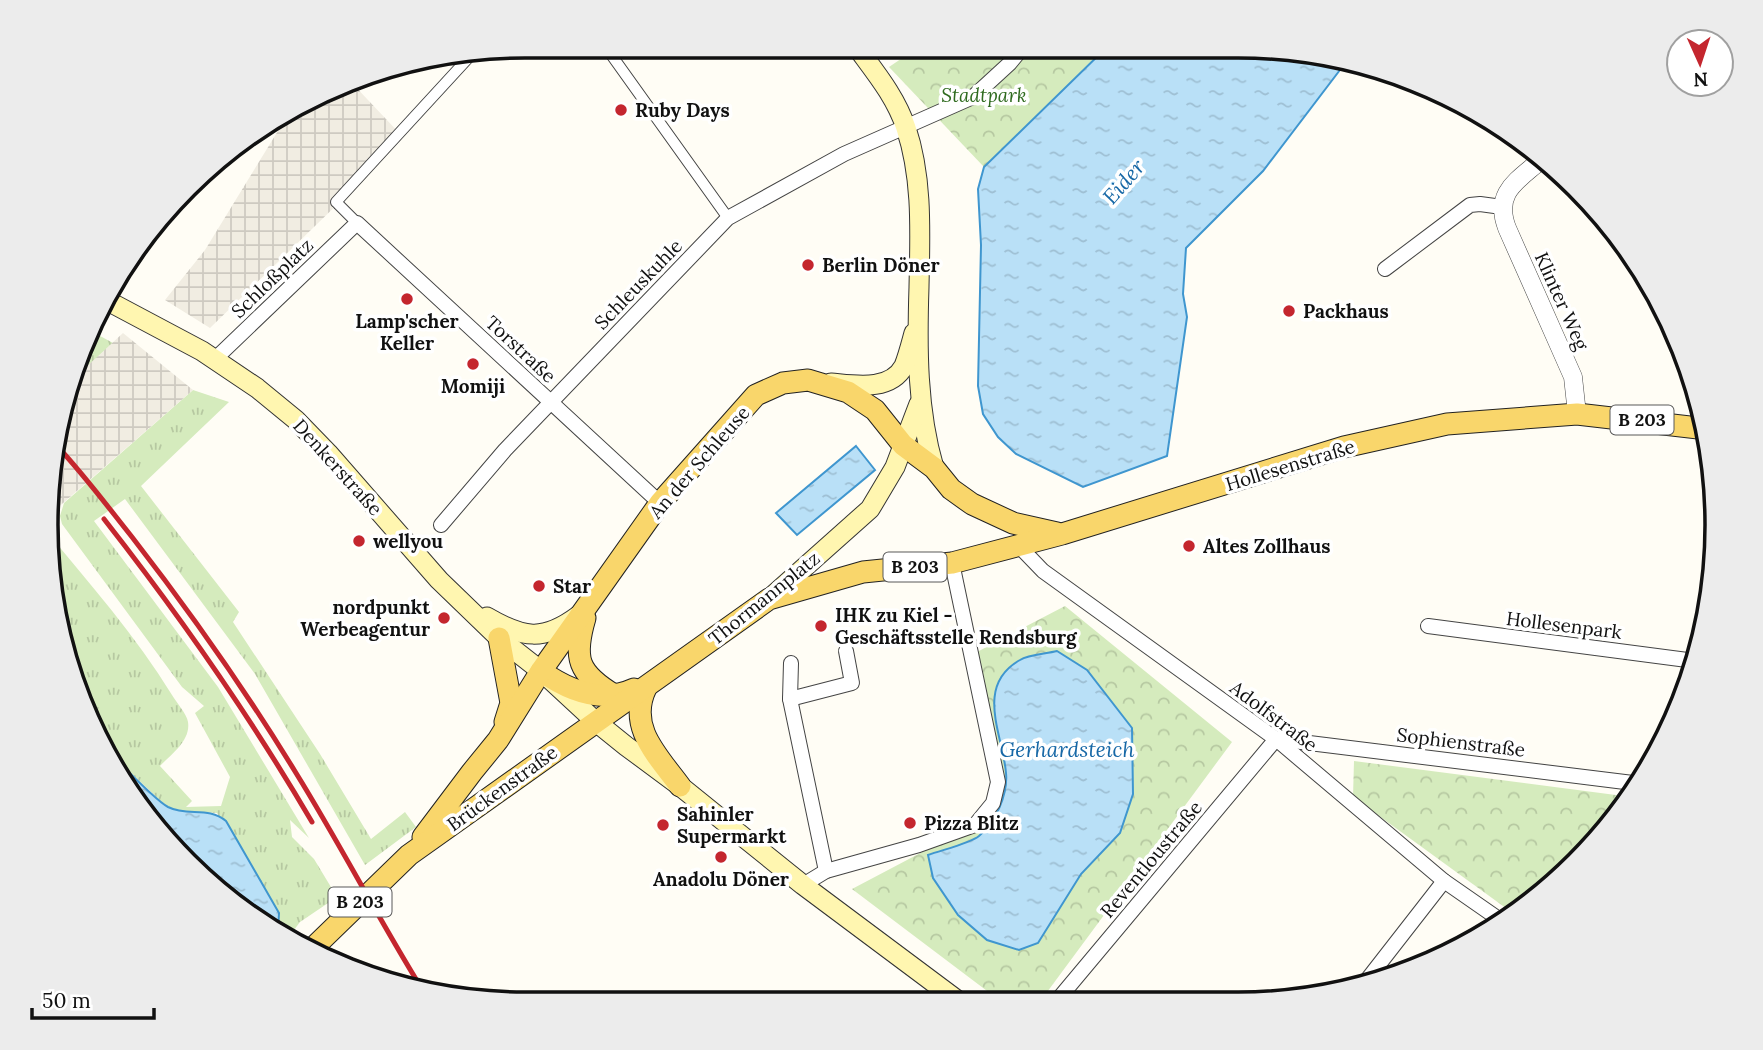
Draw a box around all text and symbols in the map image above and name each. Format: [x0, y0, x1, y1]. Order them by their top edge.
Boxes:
north arrow [1665, 28, 1735, 98]
text: N [1693, 68, 1709, 92]
park label: Stadtpark [941, 83, 1027, 107]
place label: Ruby Days [635, 98, 730, 122]
marker: Ruby Days [613, 102, 629, 118]
water label: Eider [1097, 153, 1151, 210]
street label: Schloßplatz [226, 233, 318, 323]
street label: Schleuskuhle [589, 234, 687, 334]
street label: Klinter Weg [1530, 248, 1594, 354]
place label: Berlin Döner [822, 253, 940, 277]
marker: Berlin Döner [800, 257, 816, 273]
marker: Lamp'scher Keller [399, 291, 415, 307]
place label: Packhaus [1303, 299, 1389, 323]
marker: Packhaus [1281, 303, 1297, 319]
place label: Lamp'scher Keller [355, 309, 459, 355]
street label: Torstraße [481, 310, 561, 388]
marker: Momiji [465, 356, 481, 372]
place label: Momiji [441, 374, 505, 398]
street label: An der Schleuse [643, 401, 754, 524]
road number: B 203 [1610, 406, 1674, 434]
street label: Denkerstraße [288, 414, 388, 520]
street label: Hollesenstraße [1222, 434, 1358, 496]
place label: wellyou [373, 529, 443, 553]
marker: wellyou [351, 533, 367, 549]
place label: Altes Zollhaus [1203, 534, 1330, 558]
marker: Altes Zollhaus [1181, 538, 1197, 554]
street label: Thormannplatz [704, 546, 824, 650]
road number: B 203 [884, 552, 946, 582]
place label: Star [553, 574, 591, 598]
marker: Star [531, 578, 547, 594]
place label: nordpunkt Werbeagentur [300, 595, 431, 641]
place label: IHK zu Kiel - Geschäftsstelle Rendsburg [835, 603, 1078, 649]
street label: Hollesenpark [1505, 606, 1624, 644]
marker: nordpunkt Werbeagentur [436, 610, 452, 626]
marker: IHK zu Kiel - Geschäftsstelle Rendsburg [813, 618, 829, 634]
street label: Adolfstraße [1225, 675, 1322, 757]
street label: Sophienstraße [1395, 722, 1527, 762]
water label: Gerhardsteich [999, 736, 1135, 763]
street label: Brückenstraße [442, 740, 562, 836]
street label: Reventloustraße [1095, 796, 1207, 922]
place label: Sahinler Supermarkt [677, 802, 787, 848]
place label: Pizza Blitz [924, 811, 1019, 835]
marker: Pizza Blitz [902, 815, 918, 831]
marker: Sahinler Supermarkt [655, 817, 671, 833]
marker: Anadolu Döner [713, 849, 729, 865]
place label: Anadolu Döner [653, 867, 789, 891]
road number: B 203 [328, 888, 392, 917]
scale bar [32, 976, 154, 1020]
text: 50 m [42, 987, 91, 1014]

